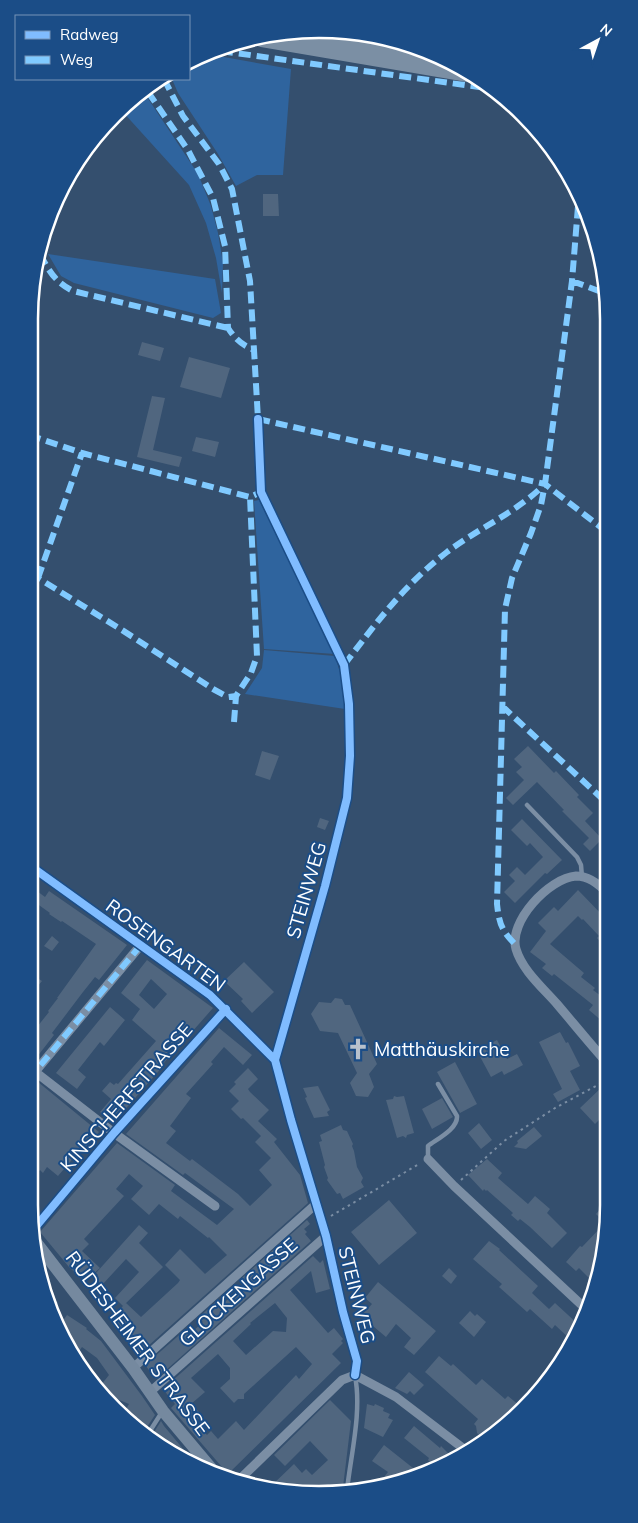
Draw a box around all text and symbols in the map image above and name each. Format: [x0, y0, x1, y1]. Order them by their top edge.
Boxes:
legend [15, 15, 190, 80]
north arrow [573, 15, 623, 65]
text: N [597, 20, 616, 40]
text: Radweg [60, 25, 118, 44]
text: Weg [60, 50, 93, 69]
street label: STEINWEG [281, 839, 331, 941]
street label: ROSENGARTEN [101, 893, 231, 997]
street label: KINSCHERFSTRASSE [55, 1018, 197, 1176]
church icon: Matthäuskirche [345, 1036, 371, 1062]
place label: Matthäuskirche [374, 1037, 510, 1061]
street label: GLOCKENGASSE [174, 1232, 302, 1352]
street label: STEINWEG [333, 1244, 381, 1346]
street label: RÜDESHEIMER STRASSE [61, 1246, 215, 1440]

